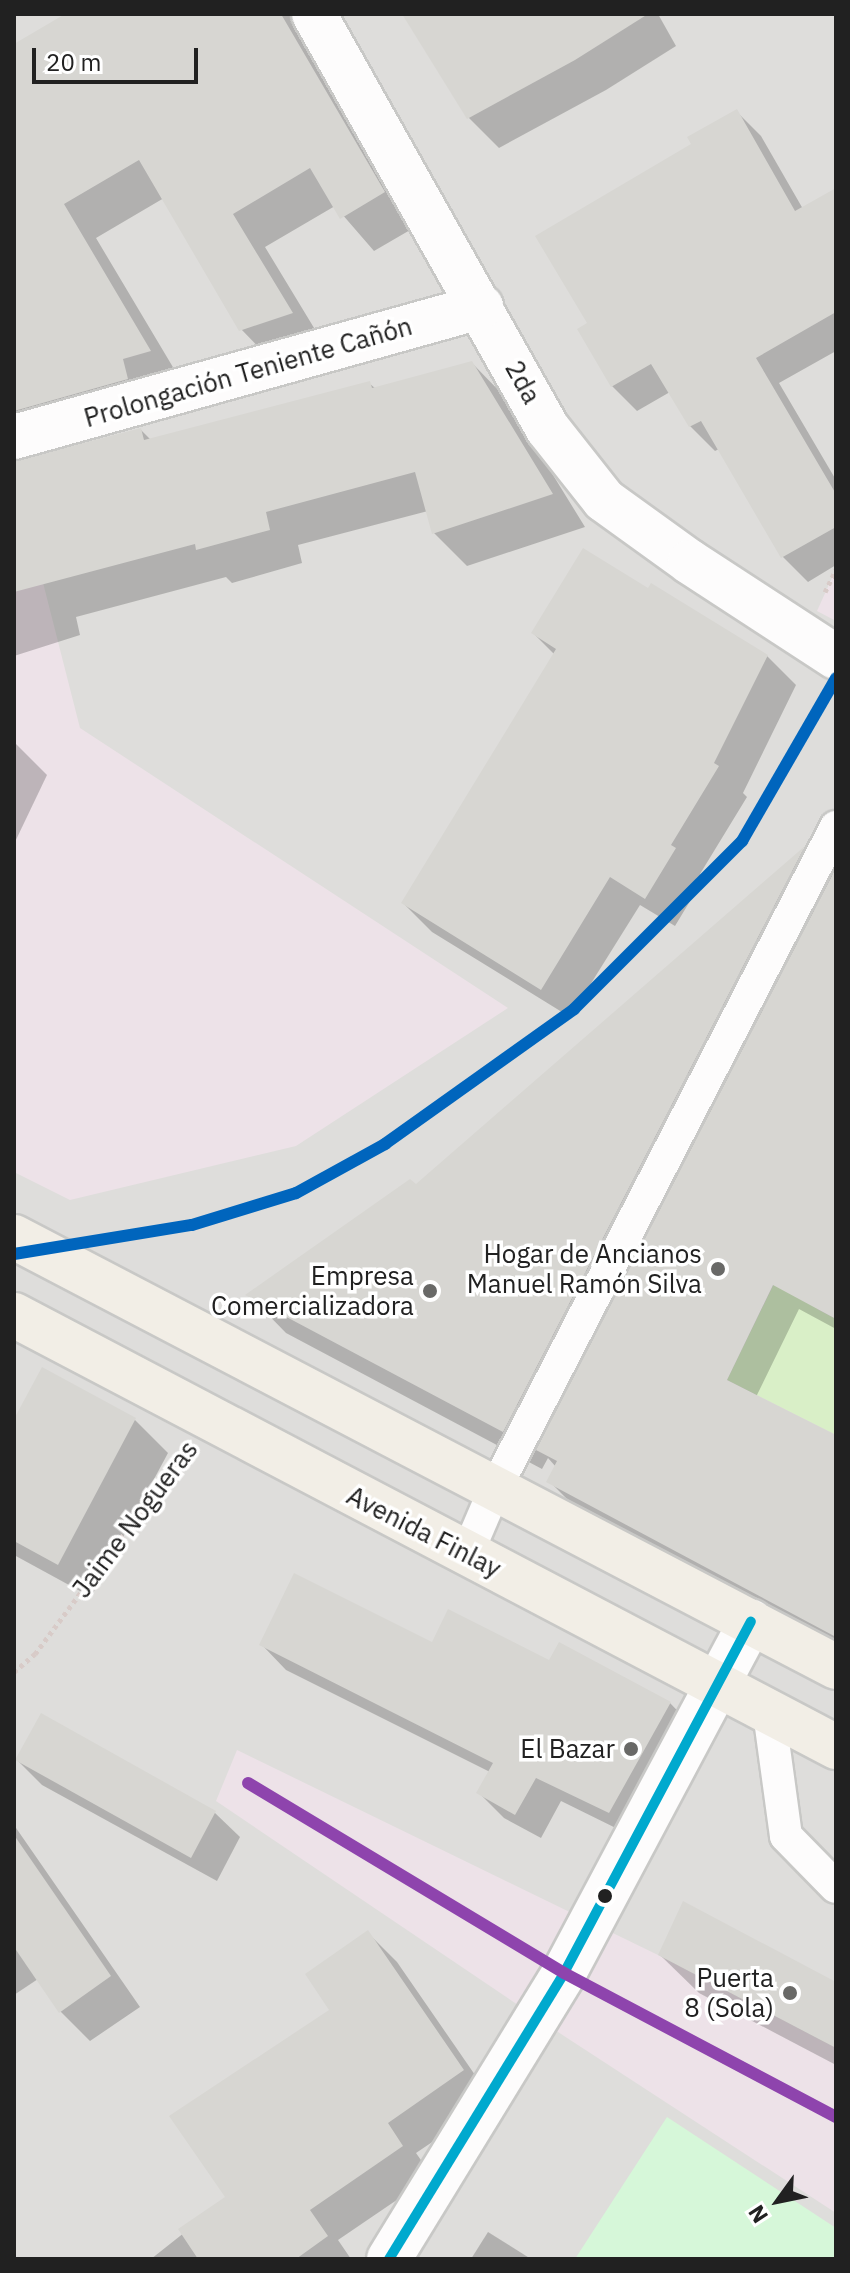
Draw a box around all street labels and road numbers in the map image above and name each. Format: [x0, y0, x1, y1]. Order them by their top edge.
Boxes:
street label: Prolongación Teniente Cañón [80, 310, 416, 434]
street label: 2da [499, 355, 547, 409]
street label: Jaime Nogueras [66, 1434, 204, 1604]
street label: Avenida Finlay [342, 1480, 506, 1584]

